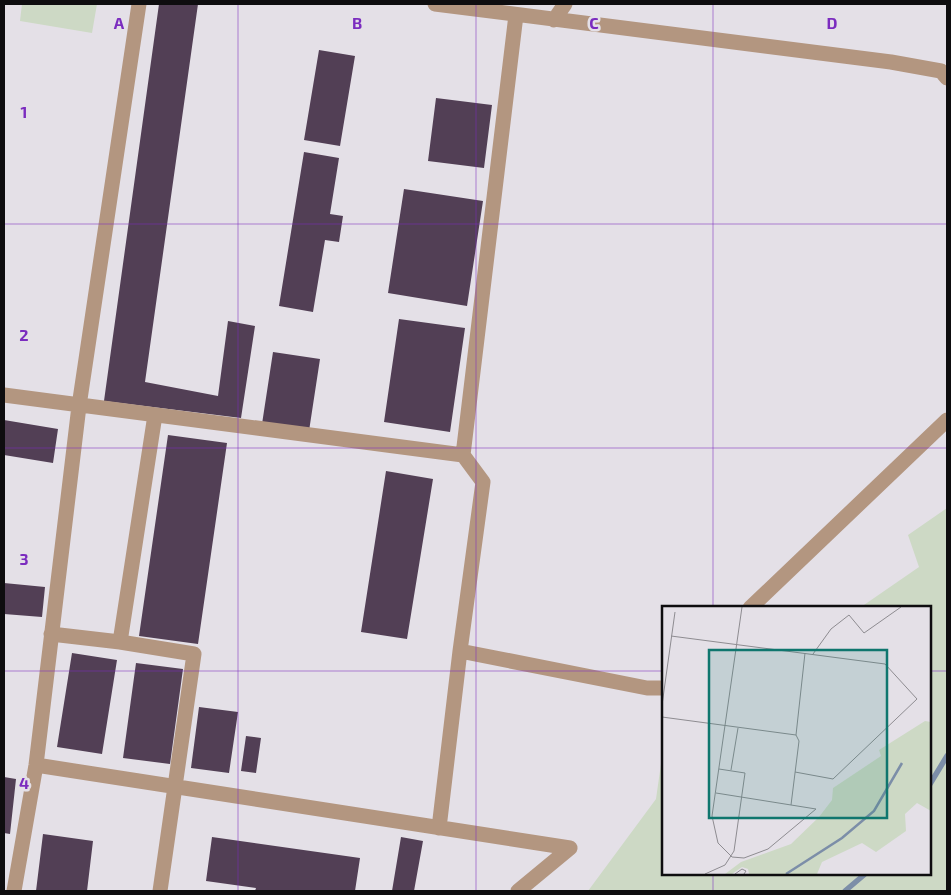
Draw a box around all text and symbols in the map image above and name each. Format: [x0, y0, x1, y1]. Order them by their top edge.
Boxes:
text: A [114, 13, 125, 32]
text: B [352, 13, 362, 32]
text: C [589, 13, 599, 32]
text: D [827, 13, 838, 32]
text: 1 [21, 102, 27, 121]
text: 2 [19, 325, 29, 344]
text: 3 [19, 549, 29, 568]
inset map [662, 606, 931, 875]
text: 4 [19, 773, 29, 792]

